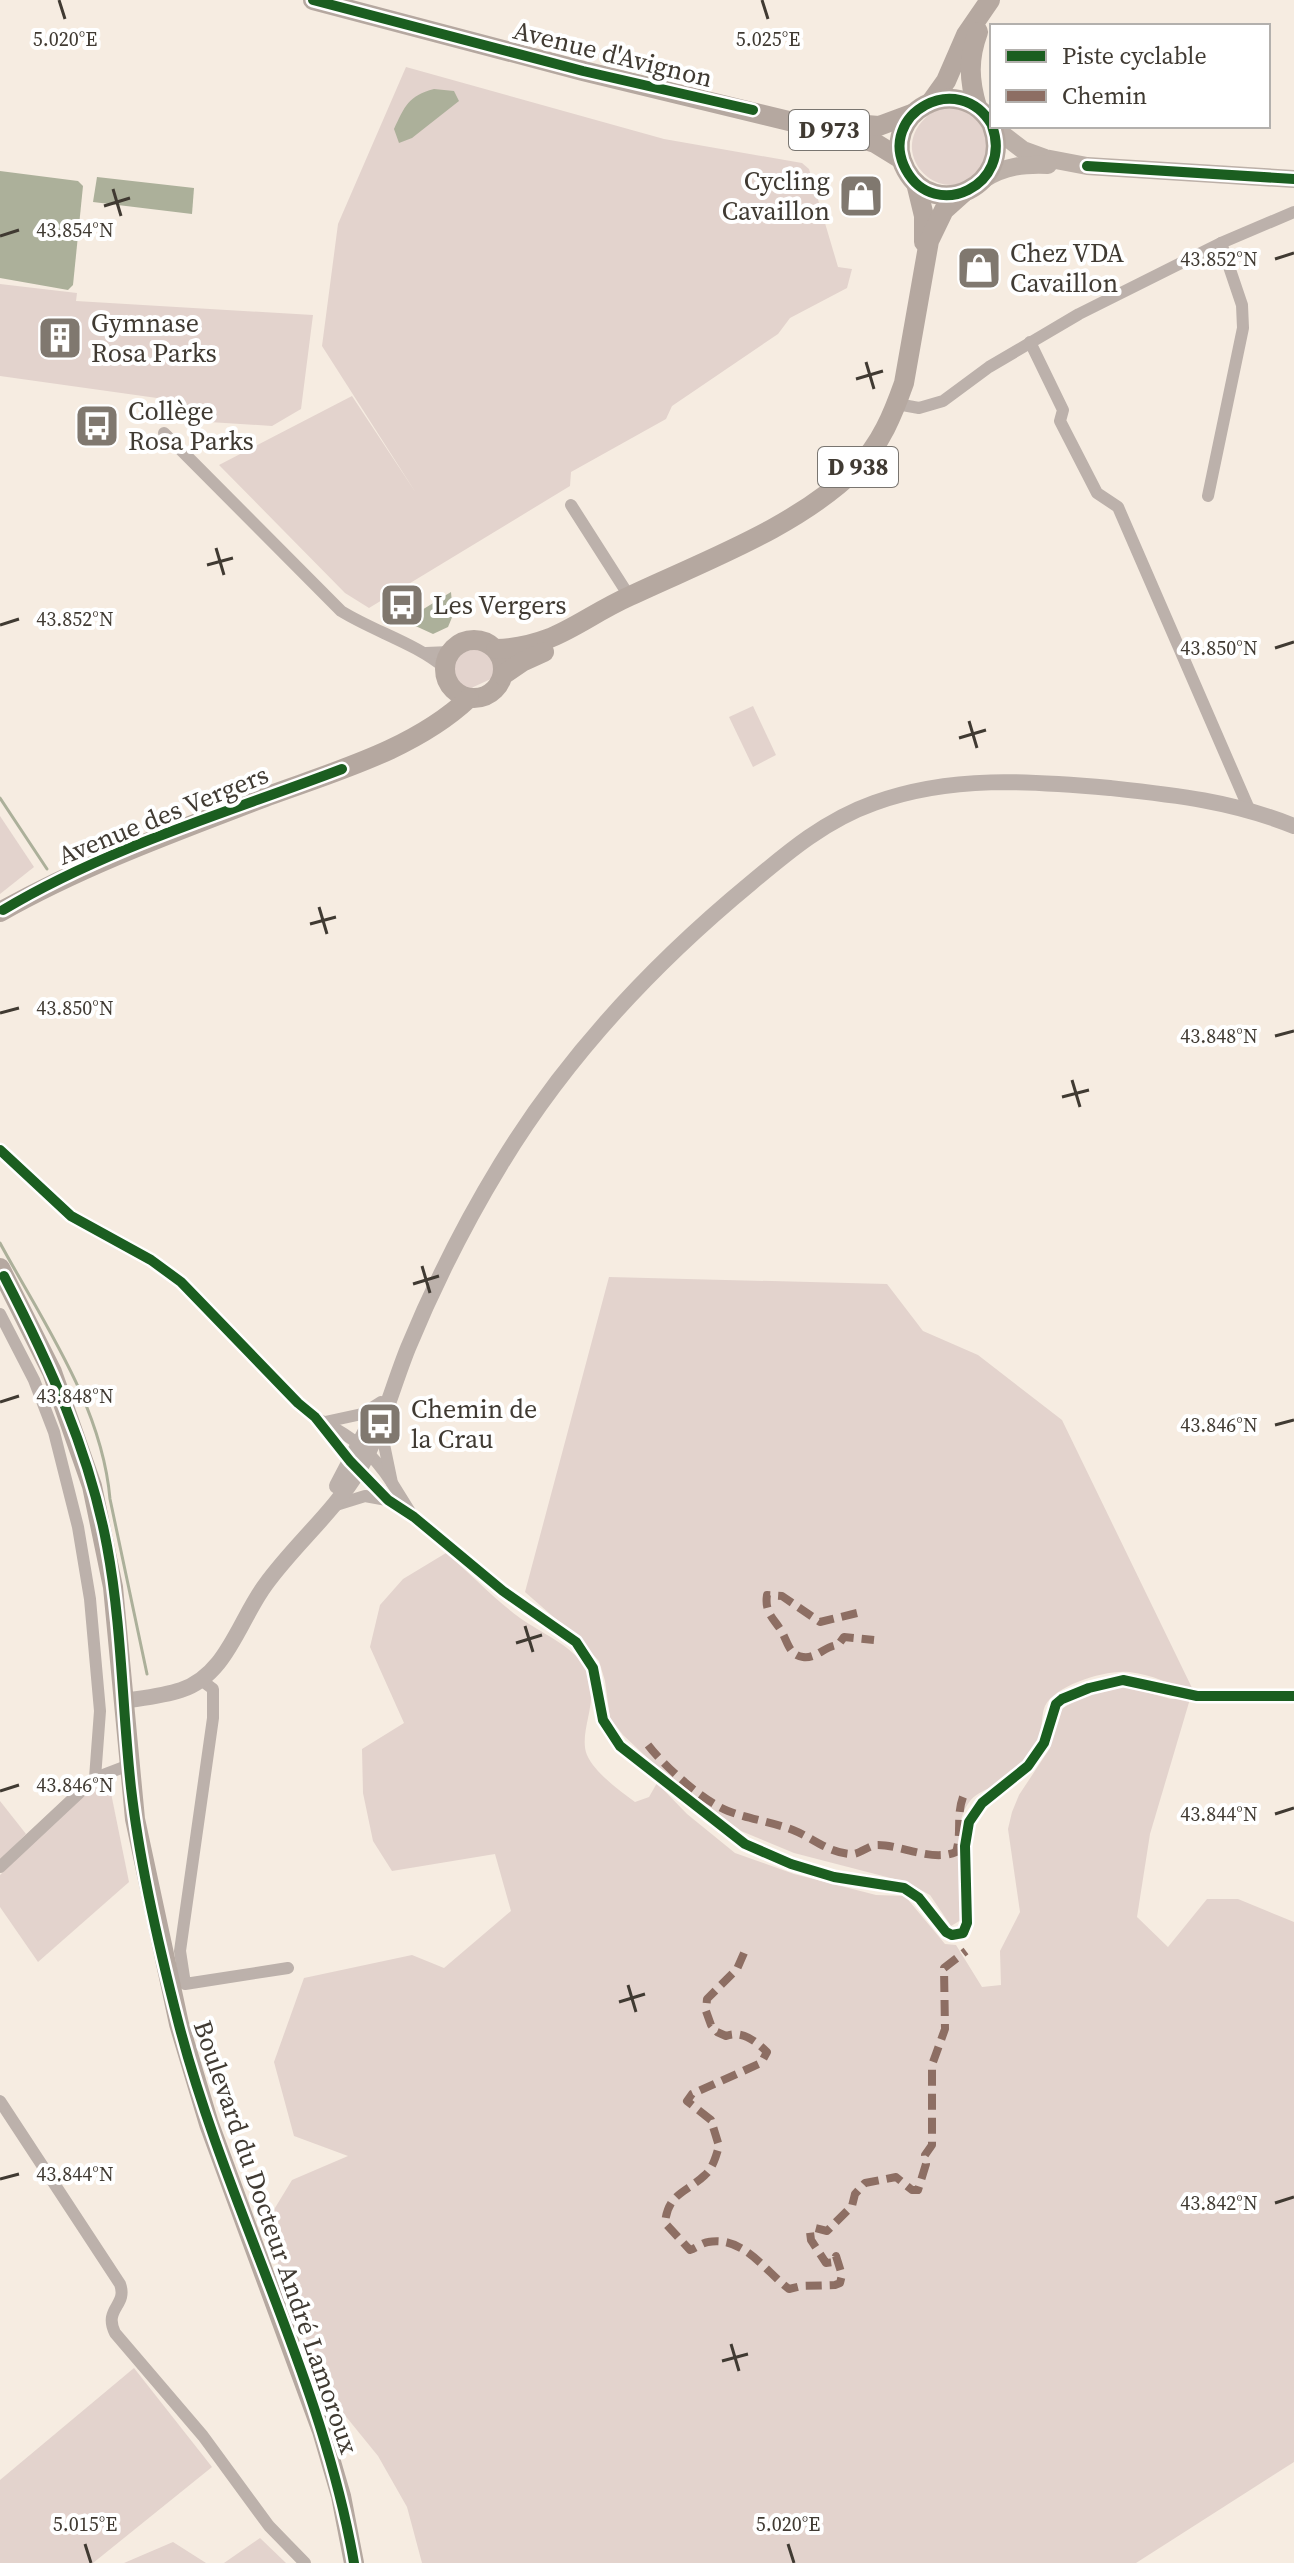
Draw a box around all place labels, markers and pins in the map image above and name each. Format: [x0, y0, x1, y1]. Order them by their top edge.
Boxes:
place label: Cycling Cavaillon [722, 163, 830, 229]
shop icon: Cycling Cavaillon [837, 172, 885, 220]
place label: Chez VDA Cavaillon [1010, 235, 1124, 301]
shop icon: Chez VDA Cavaillon [955, 244, 1003, 292]
place label: Gymnase Rosa Parks [91, 305, 217, 371]
building icon: Gymnase Rosa Parks [36, 314, 84, 362]
place label: Collège Rosa Parks [128, 393, 254, 459]
bus stop icon: Collège Rosa Parks [73, 402, 121, 450]
bus stop icon: Les Vergers [378, 581, 426, 629]
place label: Les Vergers [433, 587, 566, 623]
place label: Chemin de la Crau [411, 1391, 537, 1457]
bus stop icon: Chemin de la Crau [356, 1400, 404, 1448]

